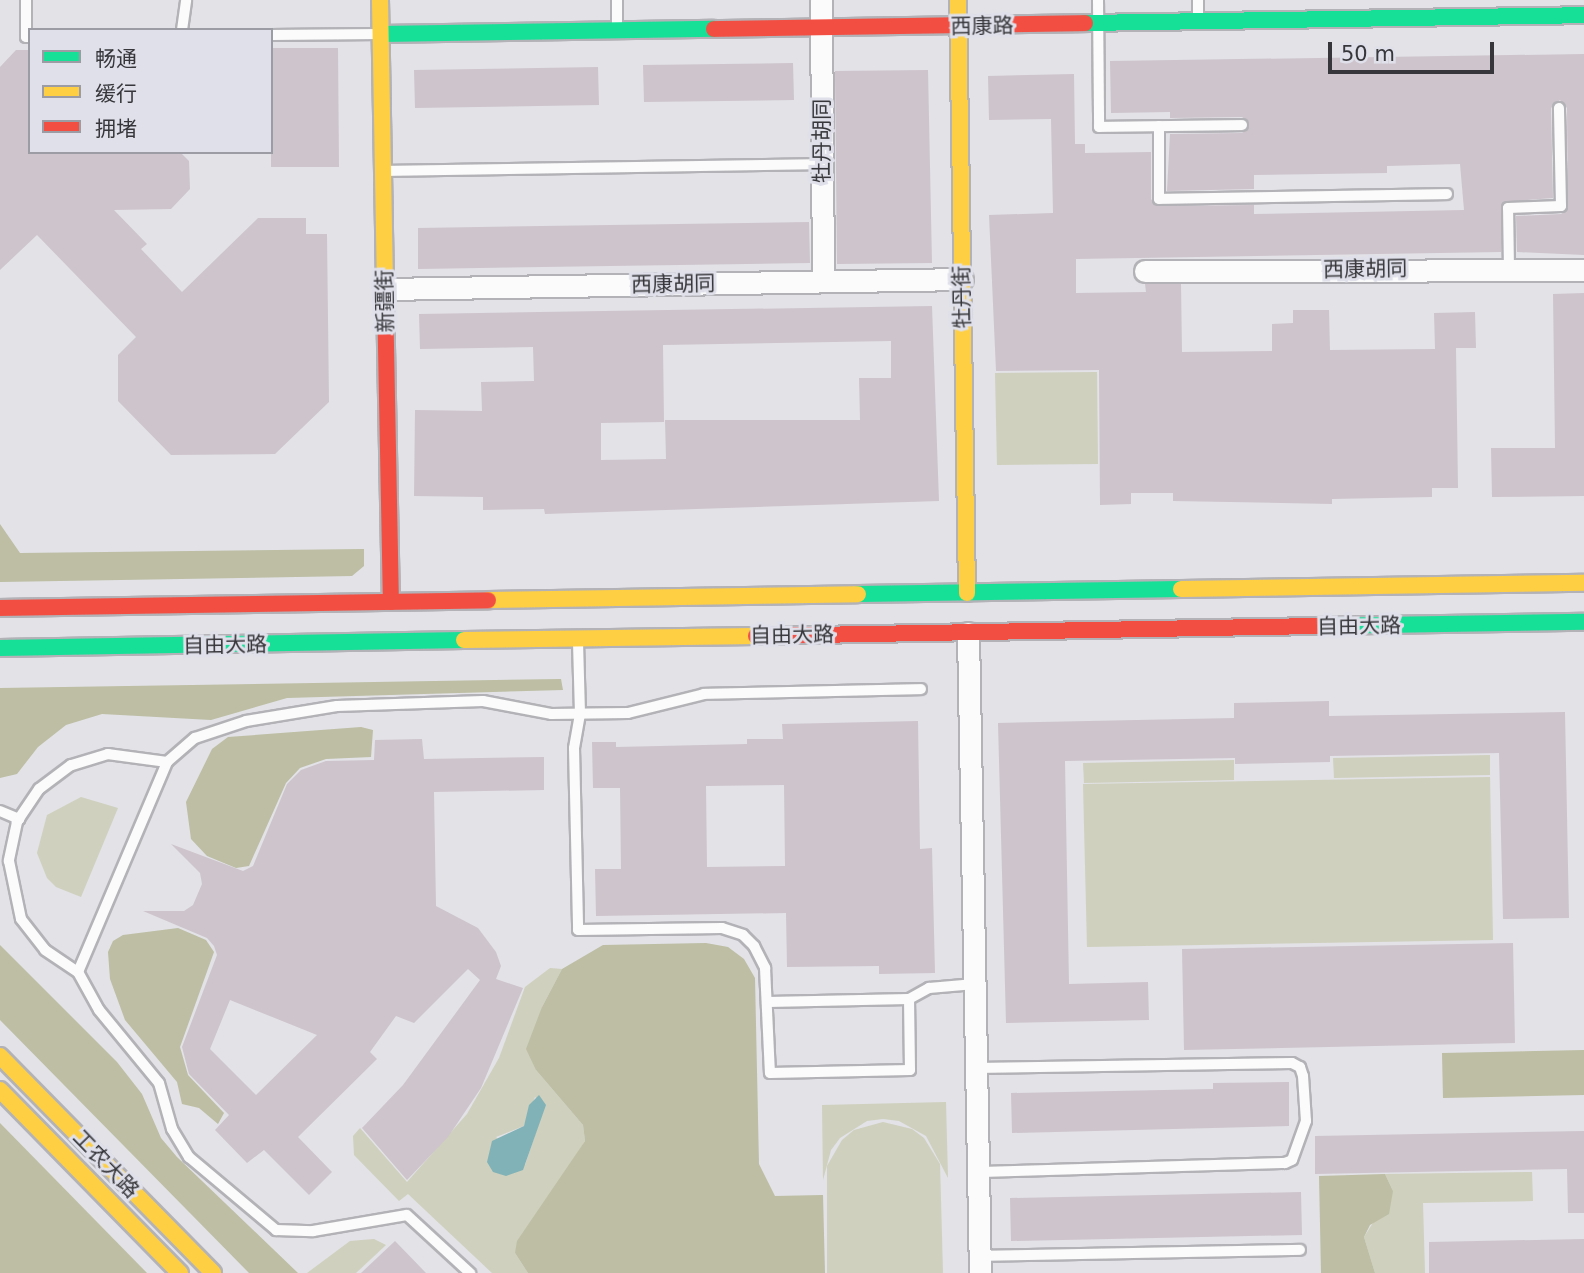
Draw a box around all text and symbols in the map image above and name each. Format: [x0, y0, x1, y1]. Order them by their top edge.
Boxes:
street label: 西康路 [950, 13, 1014, 39]
legend [28, 28, 273, 154]
scale bar [1332, 28, 1498, 72]
text: 50 m [1341, 42, 1395, 66]
text: 畅通 [95, 47, 137, 71]
text: 缓行 [95, 82, 137, 106]
street label: 牡丹胡同 [809, 99, 835, 183]
text: 拥堵 [95, 117, 137, 141]
street label: 西康胡同 [1323, 256, 1407, 282]
street label: 牡丹街 [949, 265, 975, 329]
street label: 新疆街 [372, 269, 398, 333]
street label: 西康胡同 [631, 271, 715, 297]
street label: 自由大路 [1317, 613, 1401, 639]
street label: 自由大路 [750, 622, 834, 648]
street label: 自由大路 [183, 632, 267, 658]
street label: 工农大路 [68, 1125, 144, 1203]

